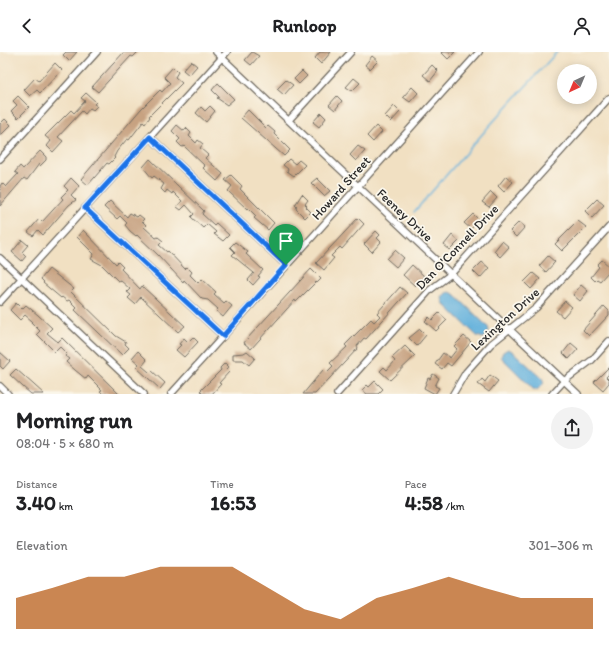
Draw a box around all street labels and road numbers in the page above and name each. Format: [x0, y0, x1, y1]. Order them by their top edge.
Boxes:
street label: Howard Street [309, 153, 373, 223]
street label: Feeney Drive [374, 185, 436, 245]
street label: Dan O'Connell Drive [412, 201, 502, 293]
street label: Lexington Drive [468, 284, 542, 354]

